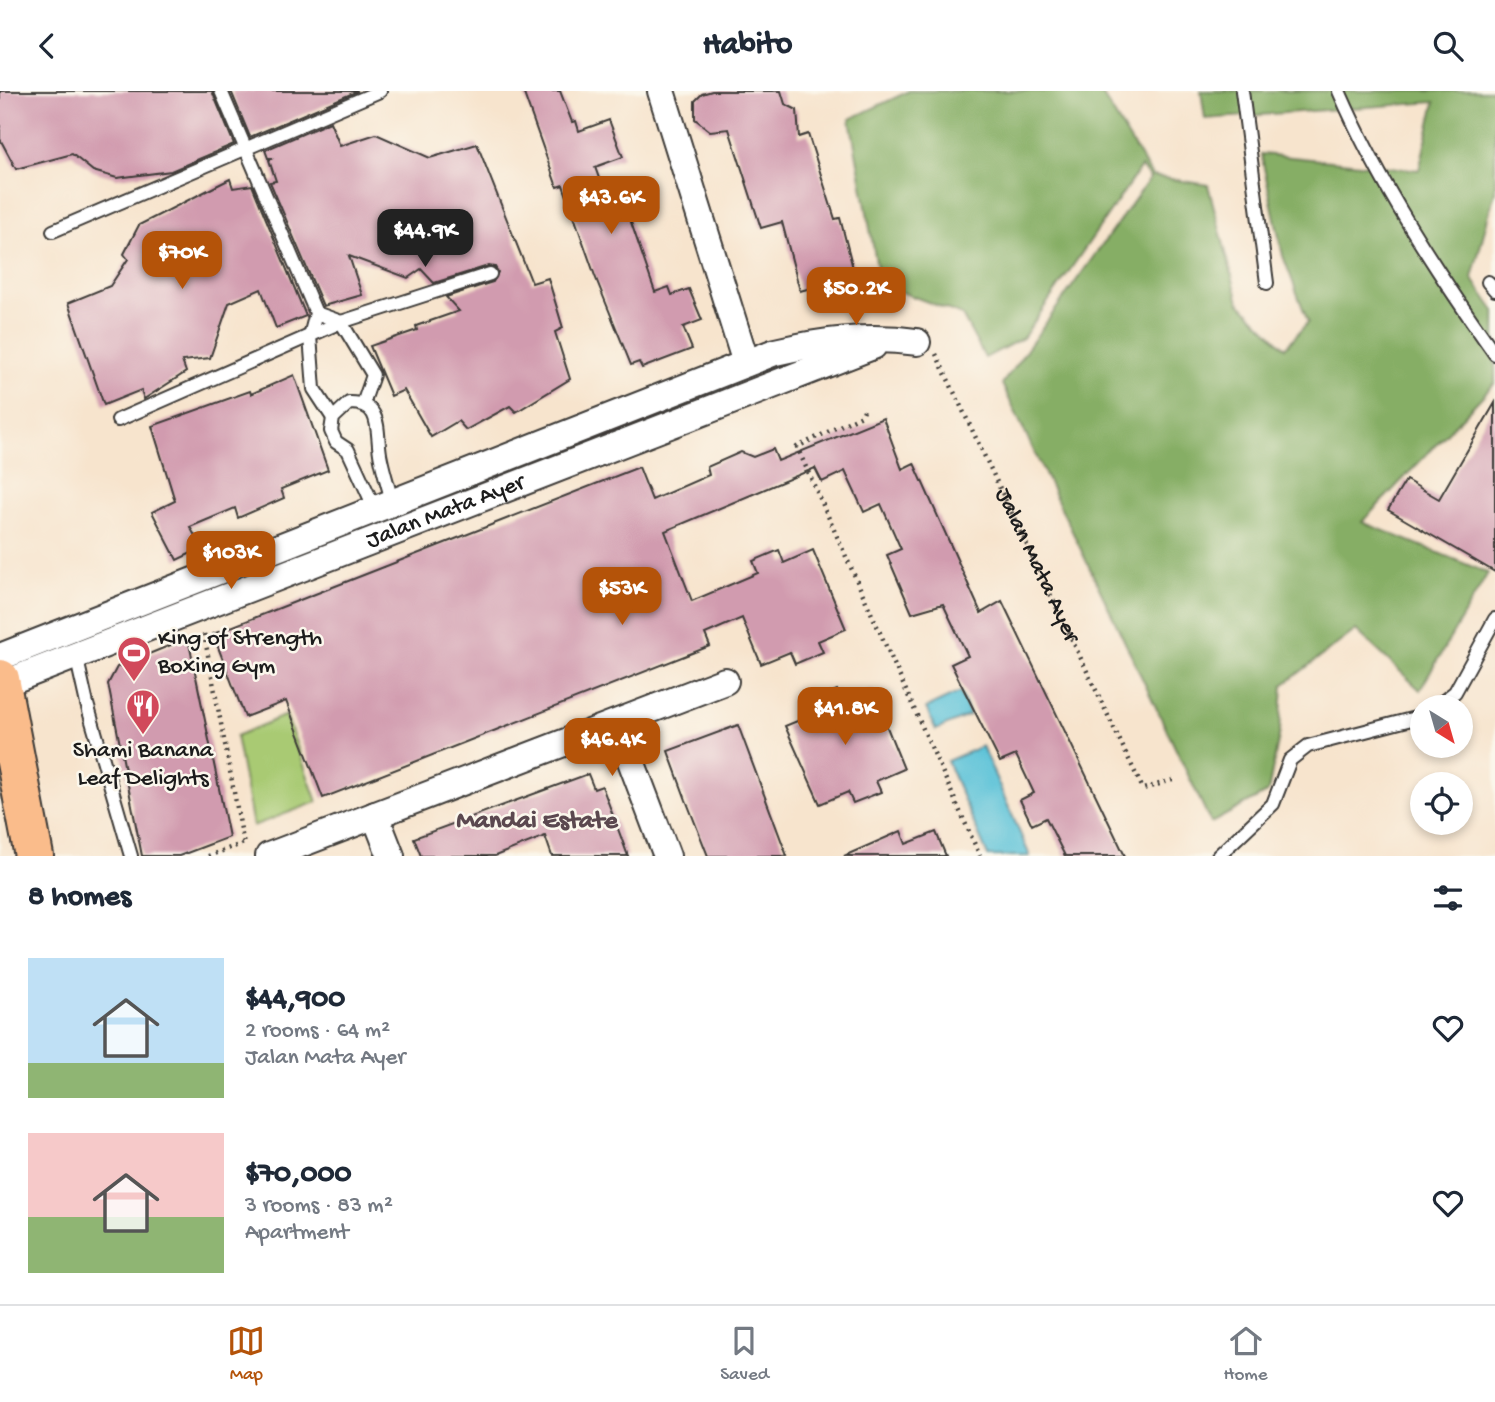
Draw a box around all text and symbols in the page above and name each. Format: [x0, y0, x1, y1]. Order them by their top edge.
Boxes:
icon: back [28, 27, 66, 65]
text: Habito [703, 27, 792, 65]
icon: search [1429, 27, 1467, 65]
pin: $43.6K [554, 177, 668, 236]
text: $43.6K [579, 185, 643, 212]
pin: $44.9K [368, 209, 482, 269]
text: $44.9K [393, 218, 457, 245]
pin: $70K [141, 231, 223, 291]
text: $70K [158, 240, 206, 267]
pin: $50.2K [799, 267, 913, 327]
text: $50.2K [823, 276, 889, 303]
street label: Jalan Mata Ayer [362, 467, 531, 556]
street label: Jalan Mata Ayer [987, 483, 1087, 649]
pin: $103K [182, 531, 280, 591]
text: $103K [202, 540, 260, 567]
pin: $53K [581, 567, 663, 627]
text: $53K [598, 576, 646, 603]
place label: King of Strength Boxing Gym [157, 625, 322, 682]
sports icon: King of Strength Boxing Gym [115, 634, 153, 683]
restaurant icon: Shami Banana Leaf Delights [124, 687, 162, 736]
pin: $41.8K [788, 687, 902, 747]
north arrow [1410, 695, 1474, 758]
map controls [1410, 695, 1473, 835]
text: $41.8K [814, 696, 877, 723]
pin: $46.4K [555, 719, 669, 778]
text: $46.4K [580, 727, 644, 754]
place label: Shami Banana Leaf Delights [73, 737, 214, 794]
button: locate [1410, 772, 1473, 835]
district label: Mandai Estate [456, 807, 619, 838]
icon: filters [1429, 879, 1467, 917]
text: 8 homes [28, 881, 131, 916]
text: $44,900 [245, 983, 345, 1018]
icon: home [84, 986, 168, 1070]
icon: heart [1429, 1009, 1467, 1047]
text: 2 rooms · 64 m² [245, 1018, 390, 1045]
text: Jalan Mata Ayer [245, 1045, 405, 1072]
text: $70,000 [245, 1158, 352, 1193]
icon: home [84, 1161, 168, 1245]
icon: heart [1429, 1184, 1467, 1222]
text: 3 rooms · 83 m² [245, 1193, 393, 1220]
text: Apartment [245, 1220, 349, 1247]
tab: Map [227, 1322, 265, 1387]
tab: Saved [720, 1322, 769, 1387]
tab: Home [1224, 1322, 1268, 1387]

